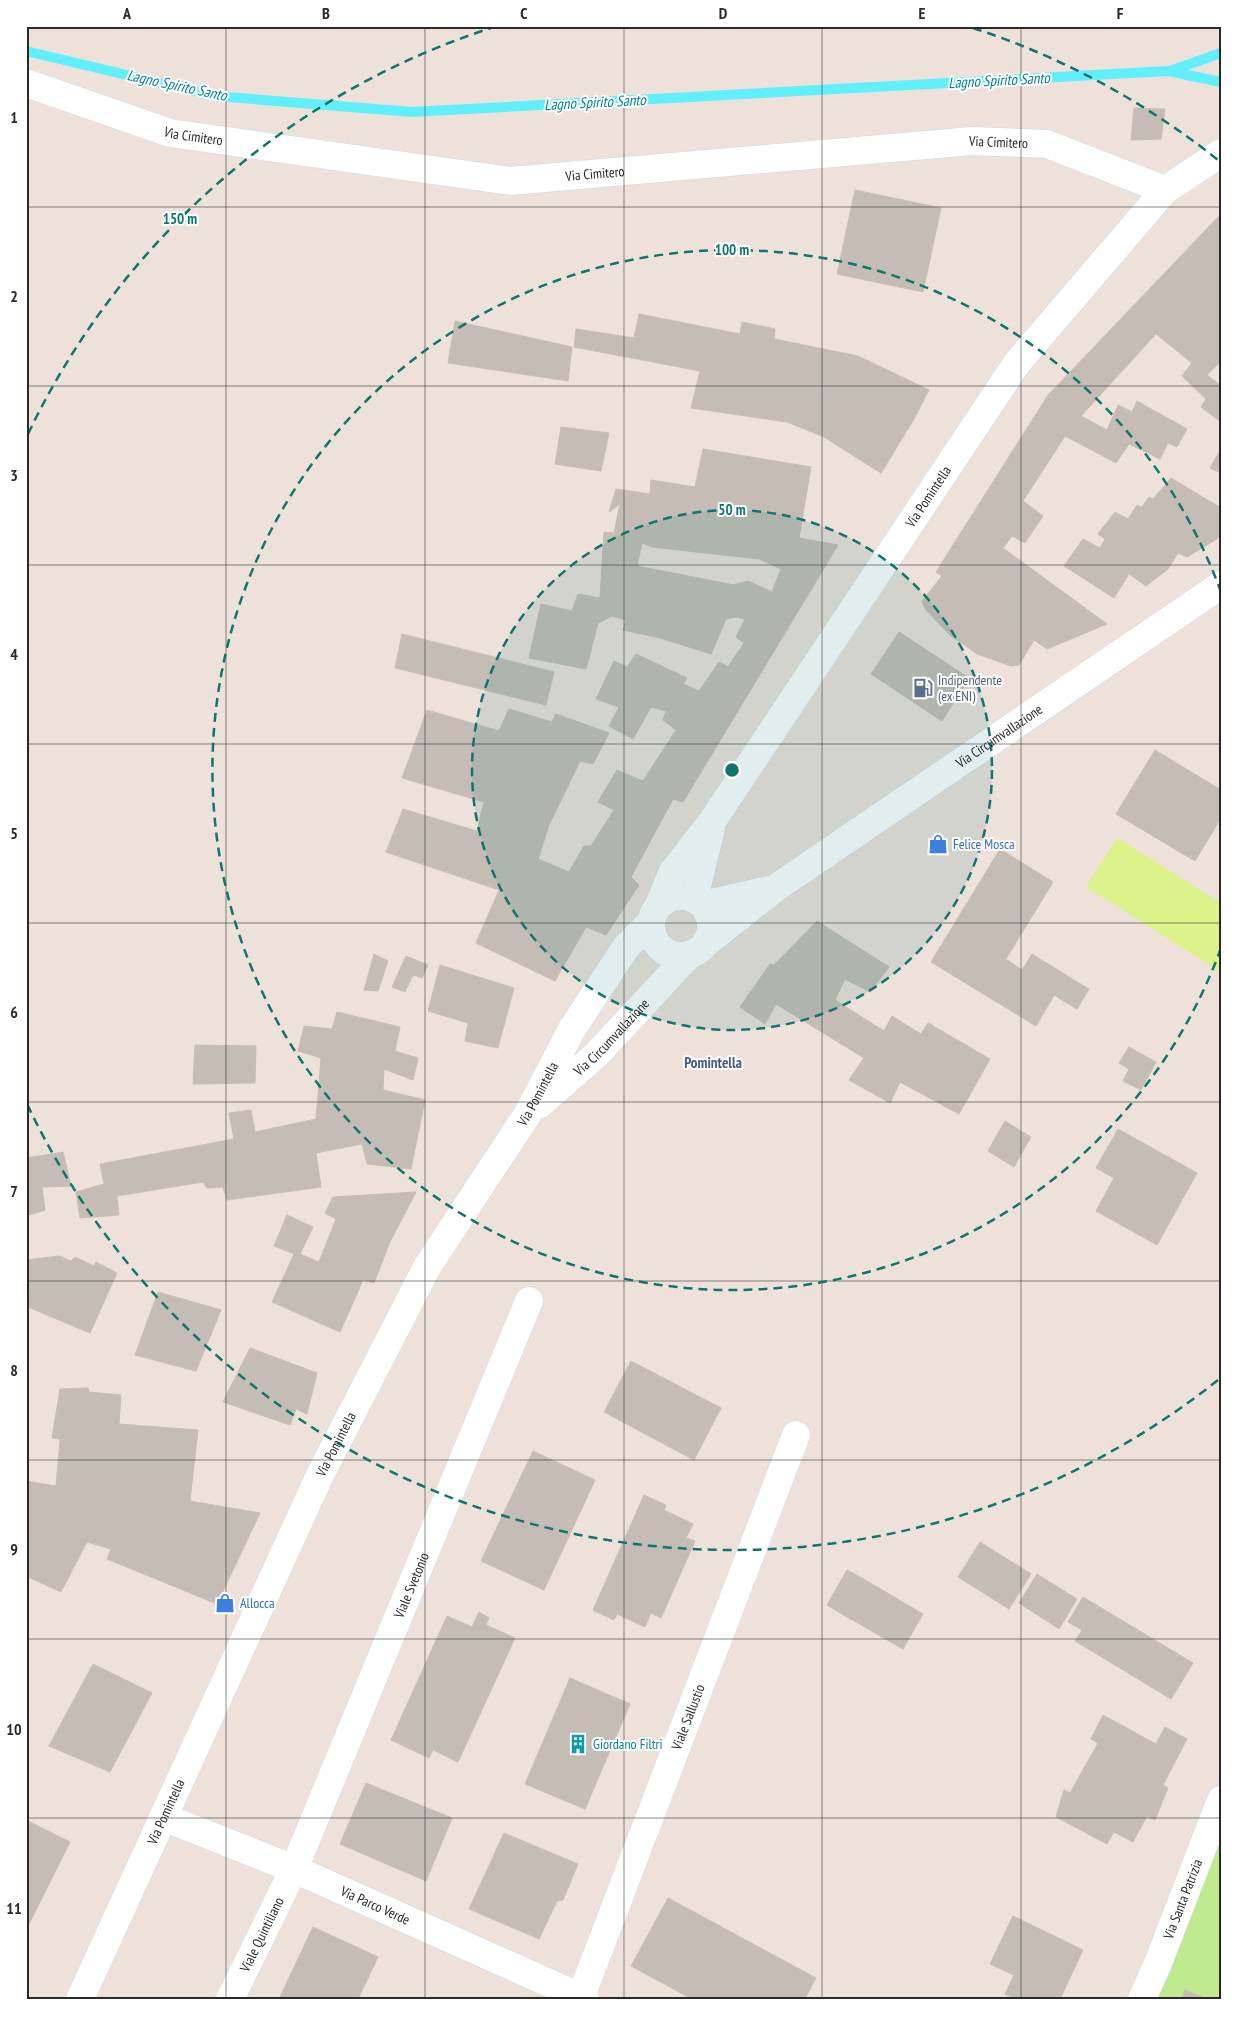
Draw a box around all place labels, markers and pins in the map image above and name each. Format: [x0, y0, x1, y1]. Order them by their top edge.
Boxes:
place label: Indipendente (ex ENI) [938, 671, 1002, 705]
fuel station icon: Indipendente (ex ENI) [912, 677, 934, 699]
centre of rings [723, 761, 741, 779]
shop icon: Felice Mosca [927, 833, 949, 855]
place label: Felice Mosca [953, 835, 1015, 853]
shop icon: Allocca [214, 1592, 236, 1614]
place label: Allocca [240, 1594, 275, 1612]
building icon: Giordano Filtri [567, 1733, 589, 1755]
place label: Giordano Filtri [593, 1735, 662, 1753]

